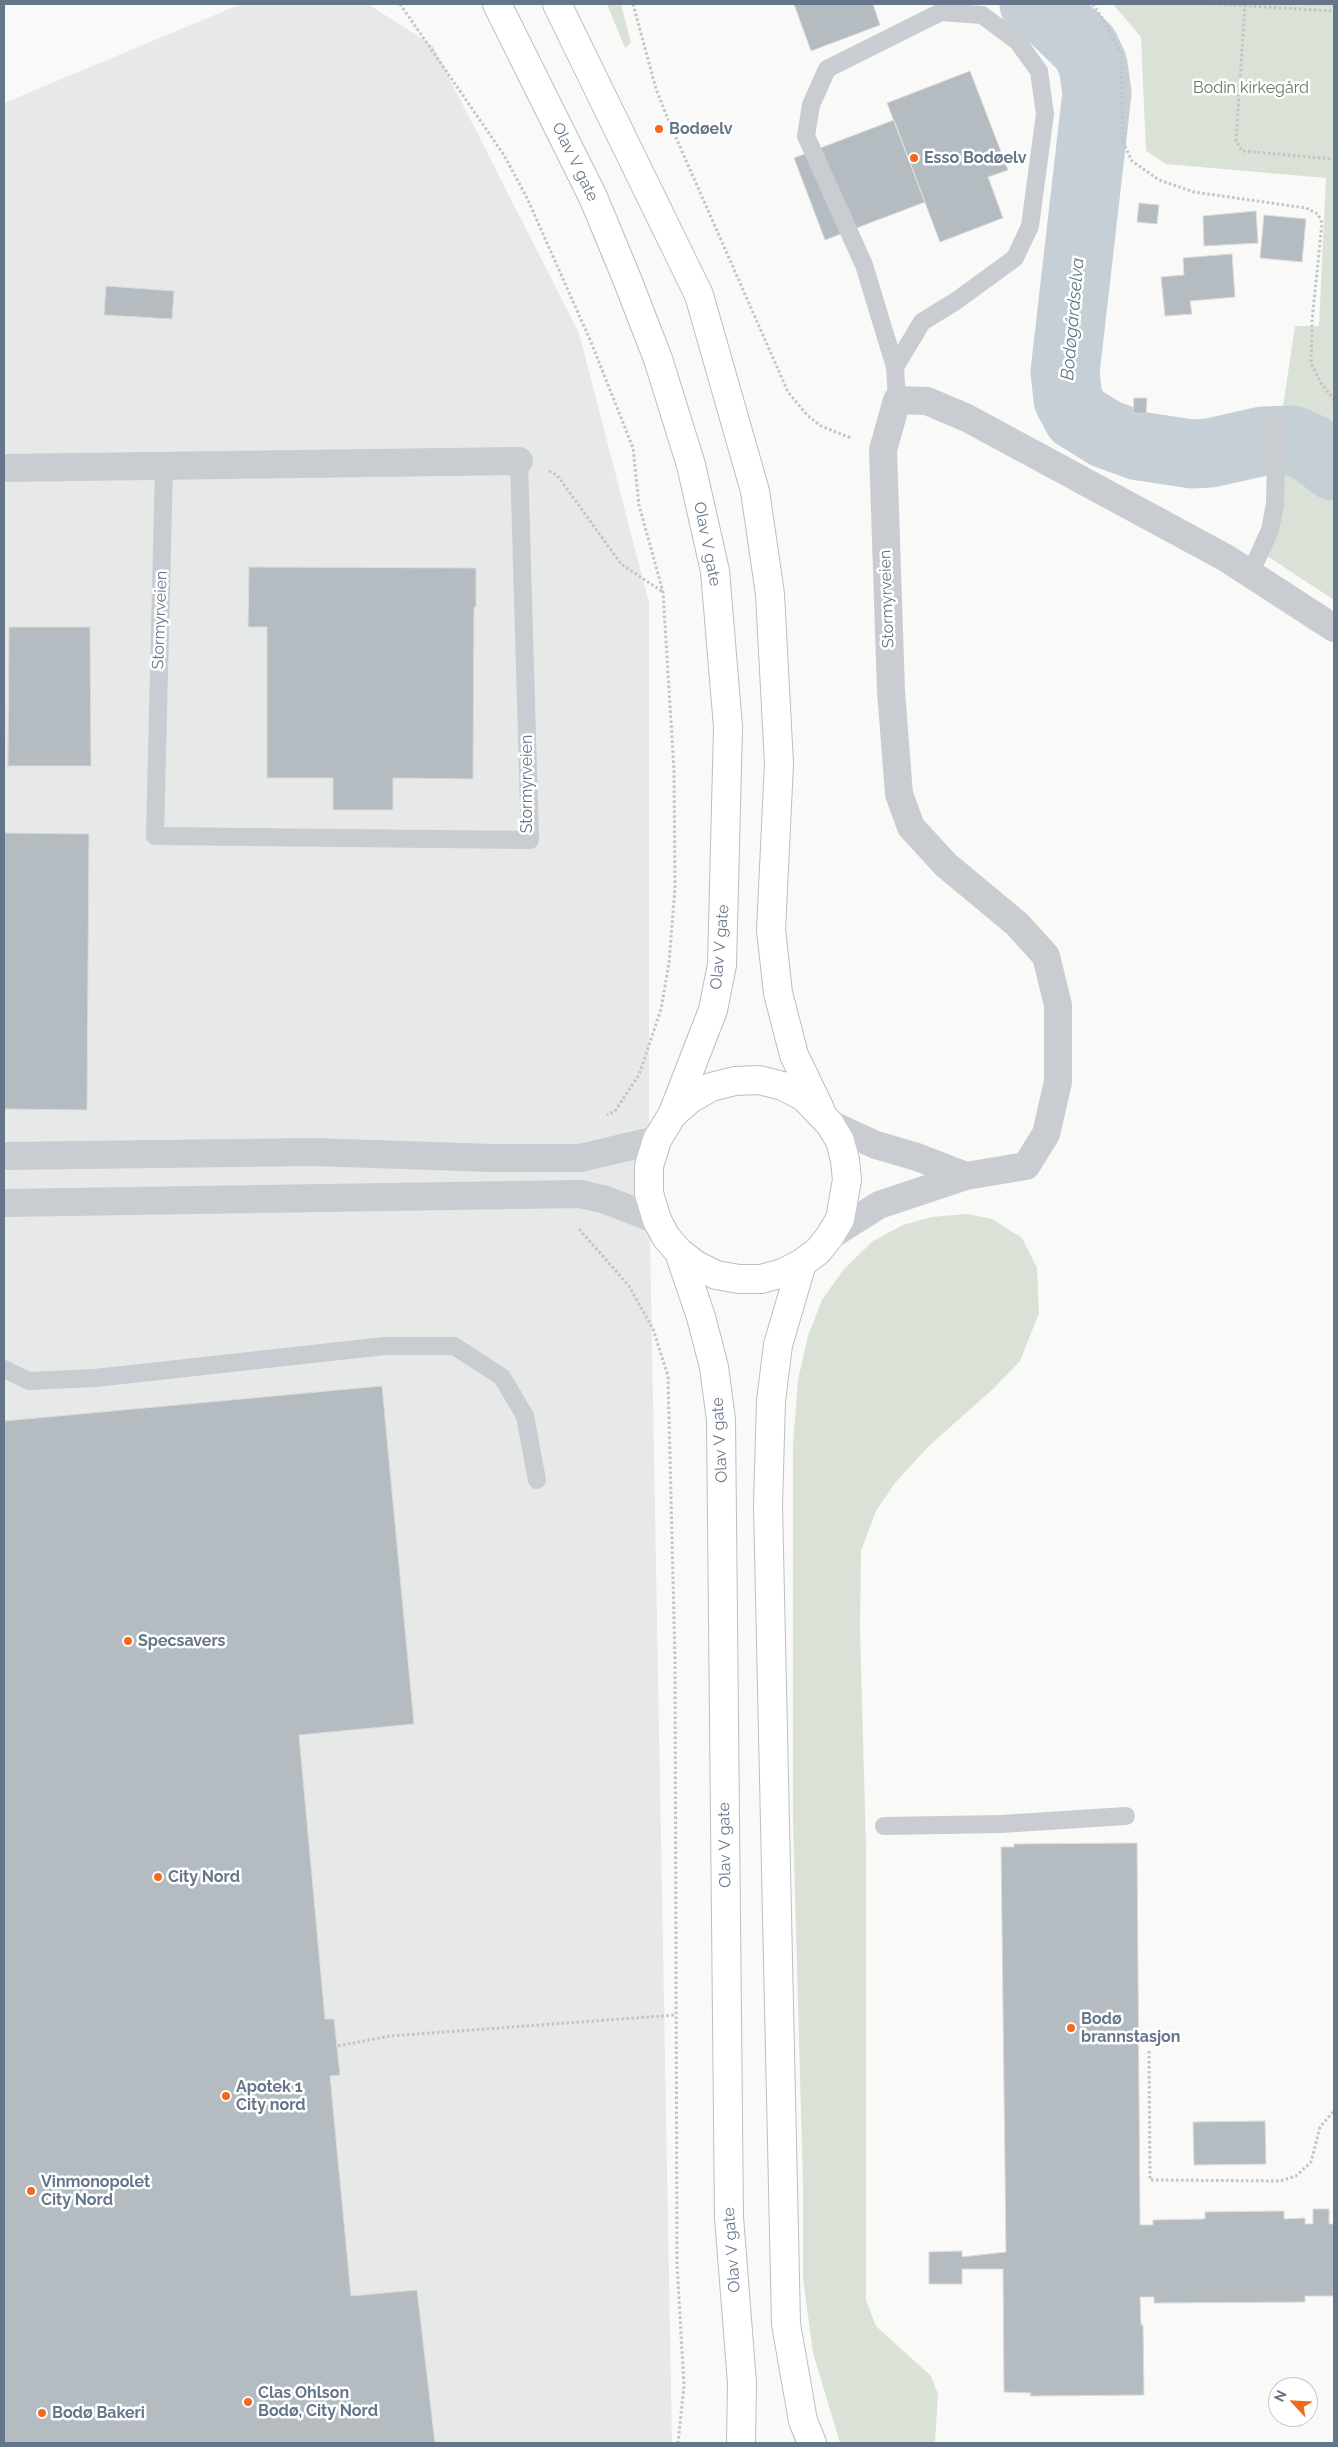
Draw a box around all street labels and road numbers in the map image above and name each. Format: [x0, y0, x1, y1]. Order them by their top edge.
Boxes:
street label: Olav V gate [548, 119, 602, 205]
street label: Olav V gate [689, 500, 725, 588]
street label: Stormyrveien [876, 549, 898, 649]
street label: Stormyrveien [149, 570, 171, 670]
street label: Stormyrveien [517, 735, 537, 833]
street label: Olav V gate [707, 904, 733, 990]
street label: Olav V gate [708, 1397, 732, 1483]
street label: Olav V gate [715, 1802, 735, 1888]
street label: Olav V gate [719, 2207, 745, 2293]

